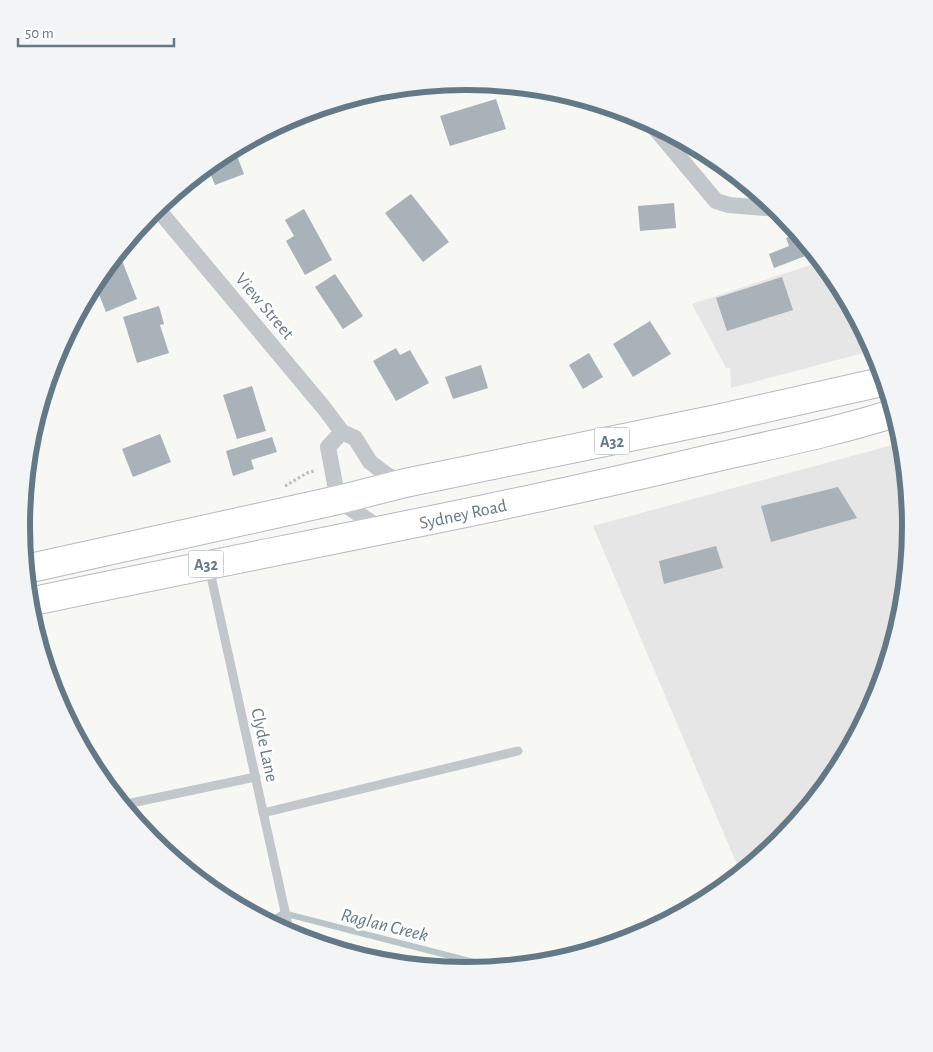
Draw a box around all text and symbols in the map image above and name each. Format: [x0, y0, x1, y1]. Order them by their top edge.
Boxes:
scale bar [18, 15, 174, 47]
text: 50 m [25, 26, 54, 41]
street label: View Street [232, 270, 297, 343]
road number: A32 [594, 428, 630, 454]
street label: Sydney Road [418, 497, 509, 533]
road number: A32 [188, 550, 224, 578]
street label: Clyde Lane [247, 707, 281, 784]
water label: Raglan Creek [339, 905, 430, 946]

